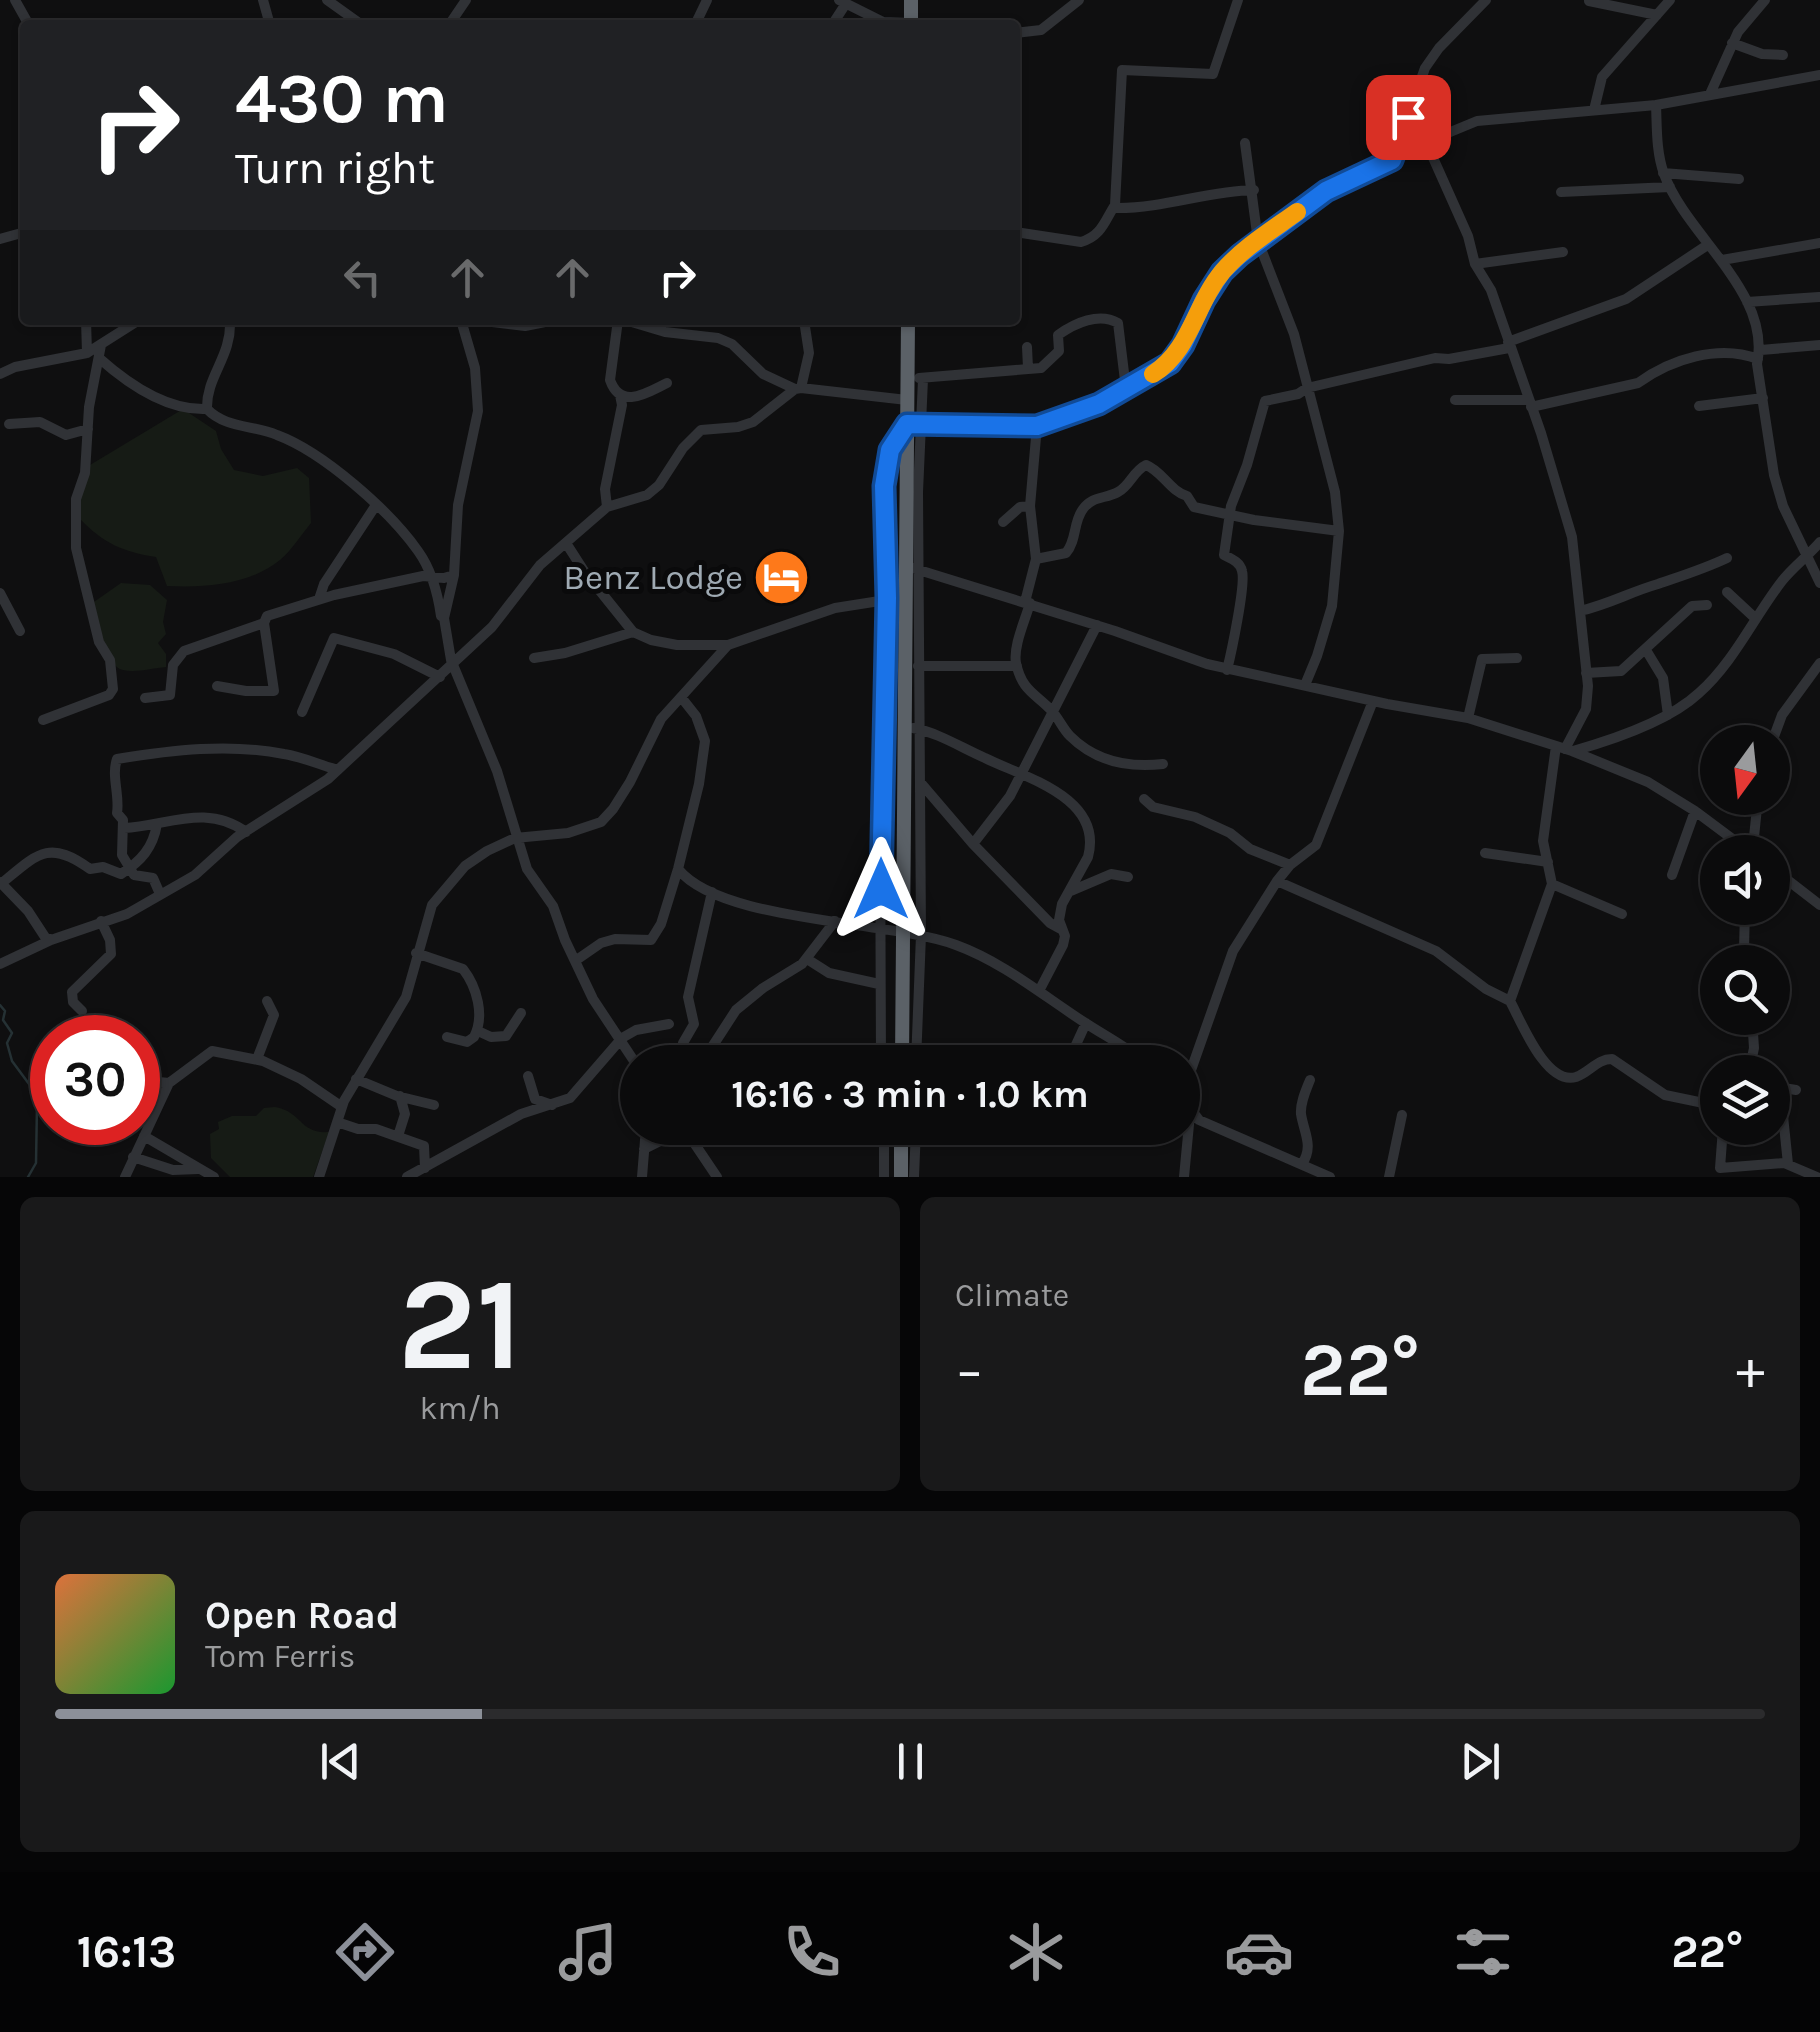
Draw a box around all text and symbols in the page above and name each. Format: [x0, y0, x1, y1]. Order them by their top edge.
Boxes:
text: 430 m [235, 58, 449, 140]
icon: right [70, 60, 200, 190]
pin [1366, 75, 1451, 160]
icon: arrive [1381, 90, 1436, 145]
text: Turn right [235, 142, 435, 194]
icon: left [335, 250, 390, 305]
icon: ahead [440, 250, 495, 305]
icon: ahead [545, 250, 600, 305]
icon: right [650, 250, 705, 305]
hotel icon: Benz Lodge [752, 547, 812, 607]
place label: Benz Lodge [563, 557, 743, 598]
north arrow [1700, 725, 1790, 815]
map controls [1700, 725, 1790, 1145]
button: sound [1700, 835, 1790, 925]
position arrow [829, 837, 933, 941]
button: search [1700, 945, 1790, 1035]
speed limit sign: 30 [30, 1015, 160, 1145]
button: layers [1700, 1055, 1790, 1145]
text: 16:16 · 3 min · 1.0 km [731, 1072, 1089, 1117]
text: 21 [398, 1249, 523, 1401]
text: Climate [955, 1277, 1069, 1314]
text: 22° [1300, 1326, 1420, 1414]
text: − [955, 1338, 984, 1402]
text: + [1736, 1338, 1765, 1402]
text: km/h [419, 1390, 501, 1427]
text: Open Road [205, 1593, 399, 1638]
text: Tom Ferris [205, 1638, 355, 1675]
icon: previous [313, 1734, 368, 1789]
icon: pause [883, 1734, 938, 1789]
icon: next [1453, 1734, 1508, 1789]
icon: directions [330, 1917, 400, 1987]
icon: music [553, 1917, 623, 1987]
icon: phone [777, 1917, 847, 1987]
icon: climate [1001, 1917, 1071, 1987]
icon: car [1224, 1917, 1294, 1987]
icon: filters [1448, 1917, 1518, 1987]
text: 16:13 [77, 1926, 176, 1978]
text: 22° [1671, 1926, 1743, 1978]

